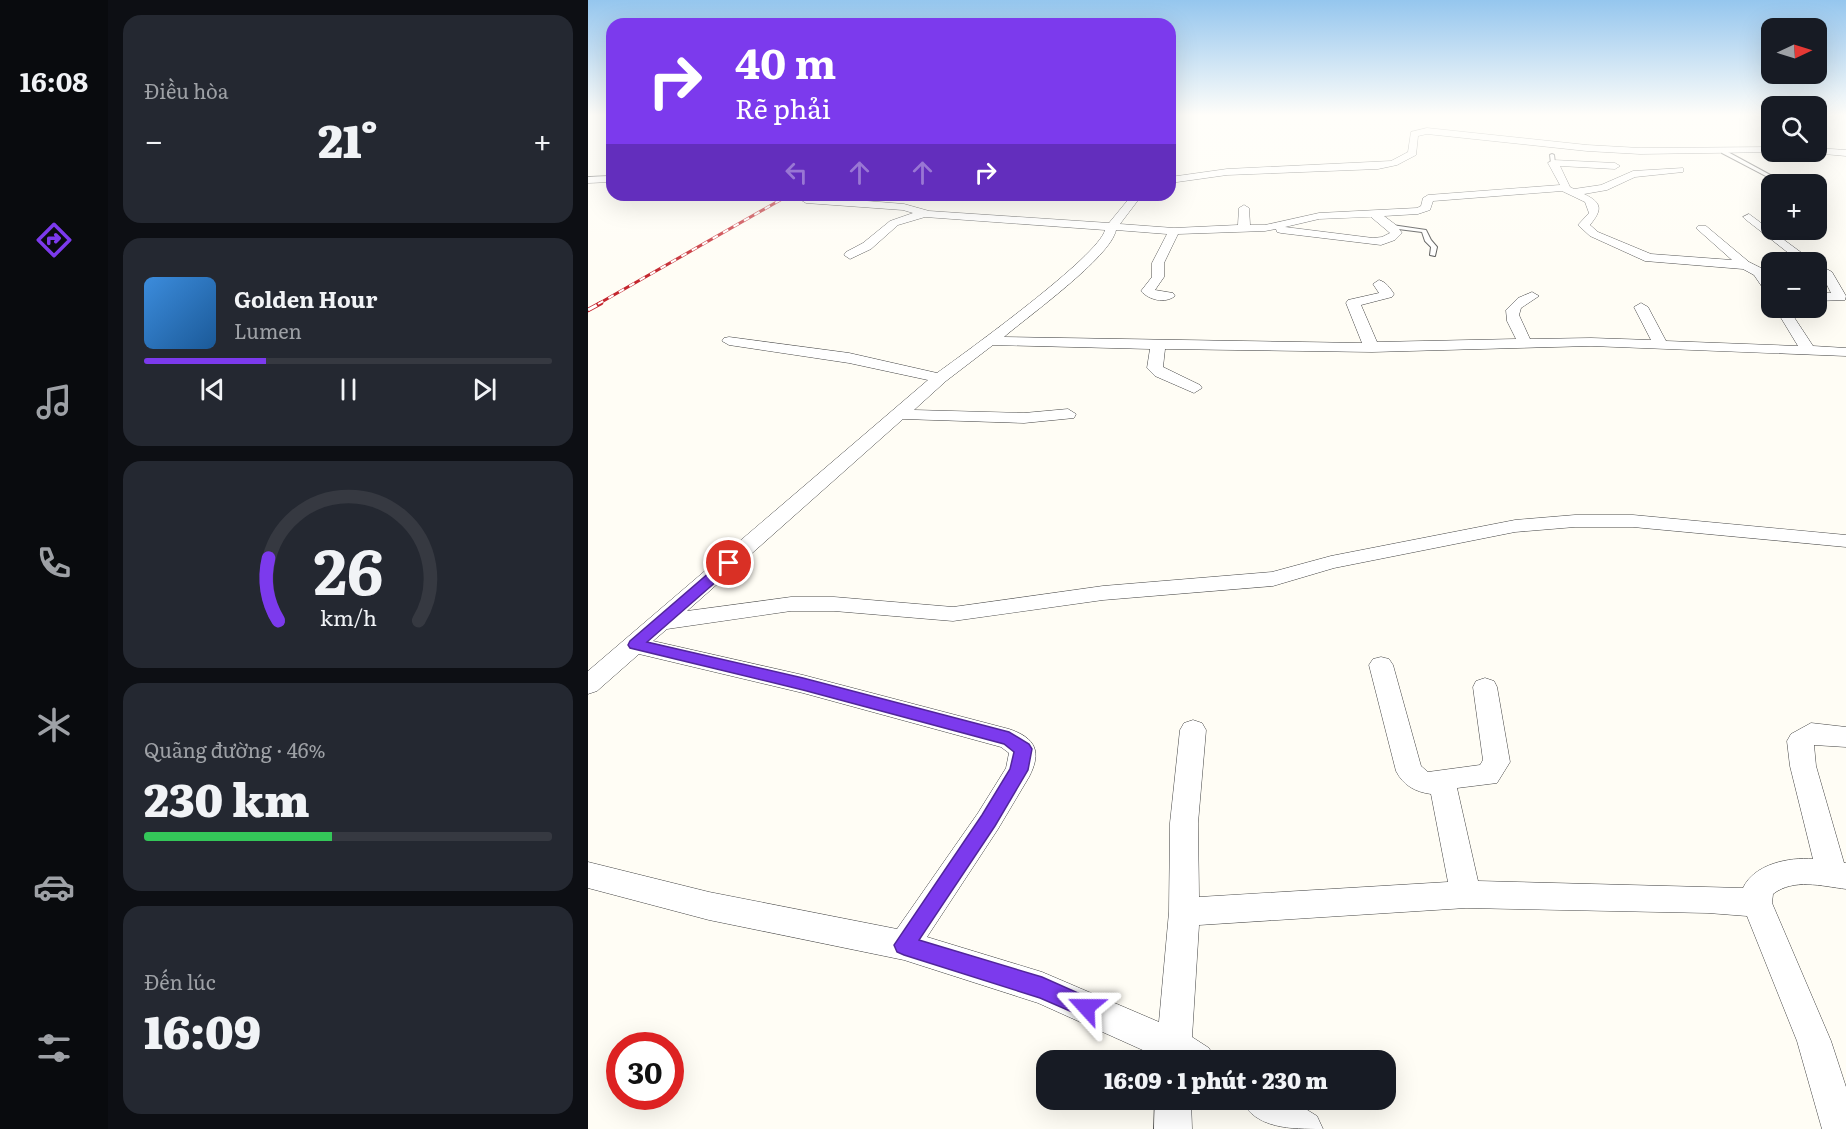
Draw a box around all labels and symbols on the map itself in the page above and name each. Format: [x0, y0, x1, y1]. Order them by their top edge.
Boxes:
north arrow [1761, 18, 1827, 84]
pin [703, 537, 754, 588]
position arrow [1054, 975, 1118, 1039]
speed limit sign: 30 [606, 1032, 684, 1110]

